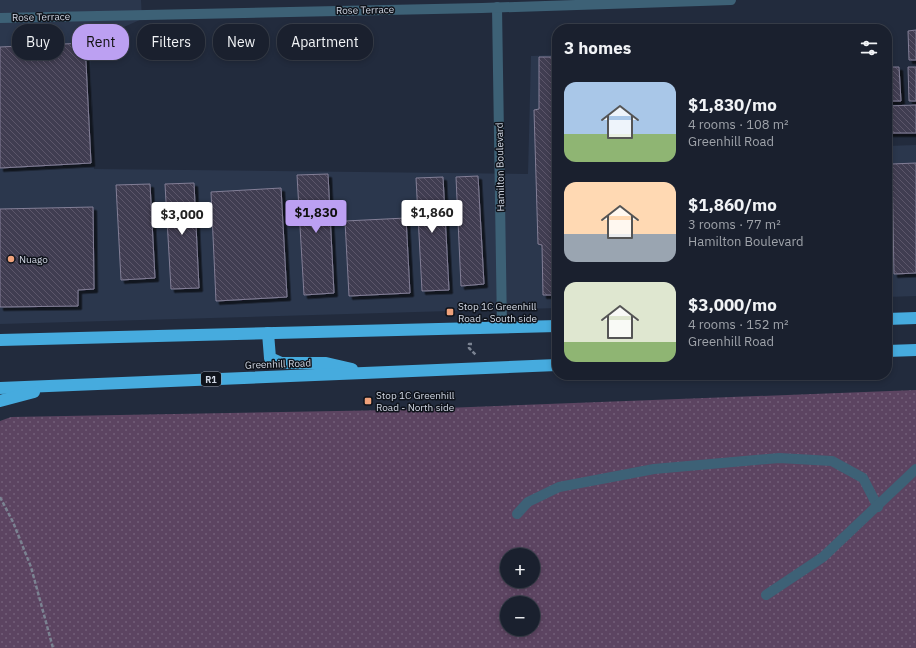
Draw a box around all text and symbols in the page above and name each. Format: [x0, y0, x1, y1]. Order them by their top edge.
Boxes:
street label: Rose Terrace [336, 3, 395, 17]
street label: Rose Terrace [12, 10, 71, 24]
chip: Buy [12, 24, 64, 60]
chip: Rent [72, 24, 129, 60]
chip: Filters [137, 24, 205, 60]
chip: New [213, 24, 269, 60]
chip: Apartment [277, 24, 373, 60]
text: 3 homes [564, 37, 631, 59]
icon: filters [858, 37, 880, 59]
text: $1,830/mo [688, 94, 777, 116]
icon: home [596, 98, 644, 146]
text: 4 rooms · 108 m² [688, 116, 789, 133]
street label: Hamilton Boulevard [493, 122, 507, 212]
text: Greenhill Road [688, 133, 774, 150]
text: $1,860/mo [688, 194, 777, 216]
icon: home [596, 198, 644, 246]
pin: $1,830 [283, 200, 349, 234]
pin: $1,860 [399, 200, 465, 234]
pin: $3,000 [149, 202, 215, 236]
text: $1,830 [294, 204, 338, 221]
text: $1,860 [410, 204, 454, 221]
text: $3,000 [160, 206, 204, 223]
text: 3 rooms · 77 m² [688, 216, 781, 233]
text: Hamilton Boulevard [688, 233, 804, 250]
place label: Nuago [19, 253, 48, 266]
marker: Nuago [6, 254, 16, 264]
text: $3,000/mo [688, 294, 777, 316]
icon: home [596, 298, 644, 346]
place label: Stop 1C Greenhill Road - South side [458, 300, 538, 325]
marker: Stop 1C Greenhill Road - South side [445, 307, 455, 317]
text: 4 rooms · 152 m² [688, 316, 789, 333]
text: Greenhill Road [688, 333, 774, 350]
street label: Greenhill Road [245, 356, 311, 372]
road number: R1 [201, 372, 221, 386]
place label: Stop 1C Greenhill Road - North side [376, 389, 455, 414]
marker: Stop 1C Greenhill Road - North side [363, 396, 373, 406]
map controls [500, 548, 540, 636]
button: + [500, 548, 540, 588]
button: − [500, 596, 540, 636]

